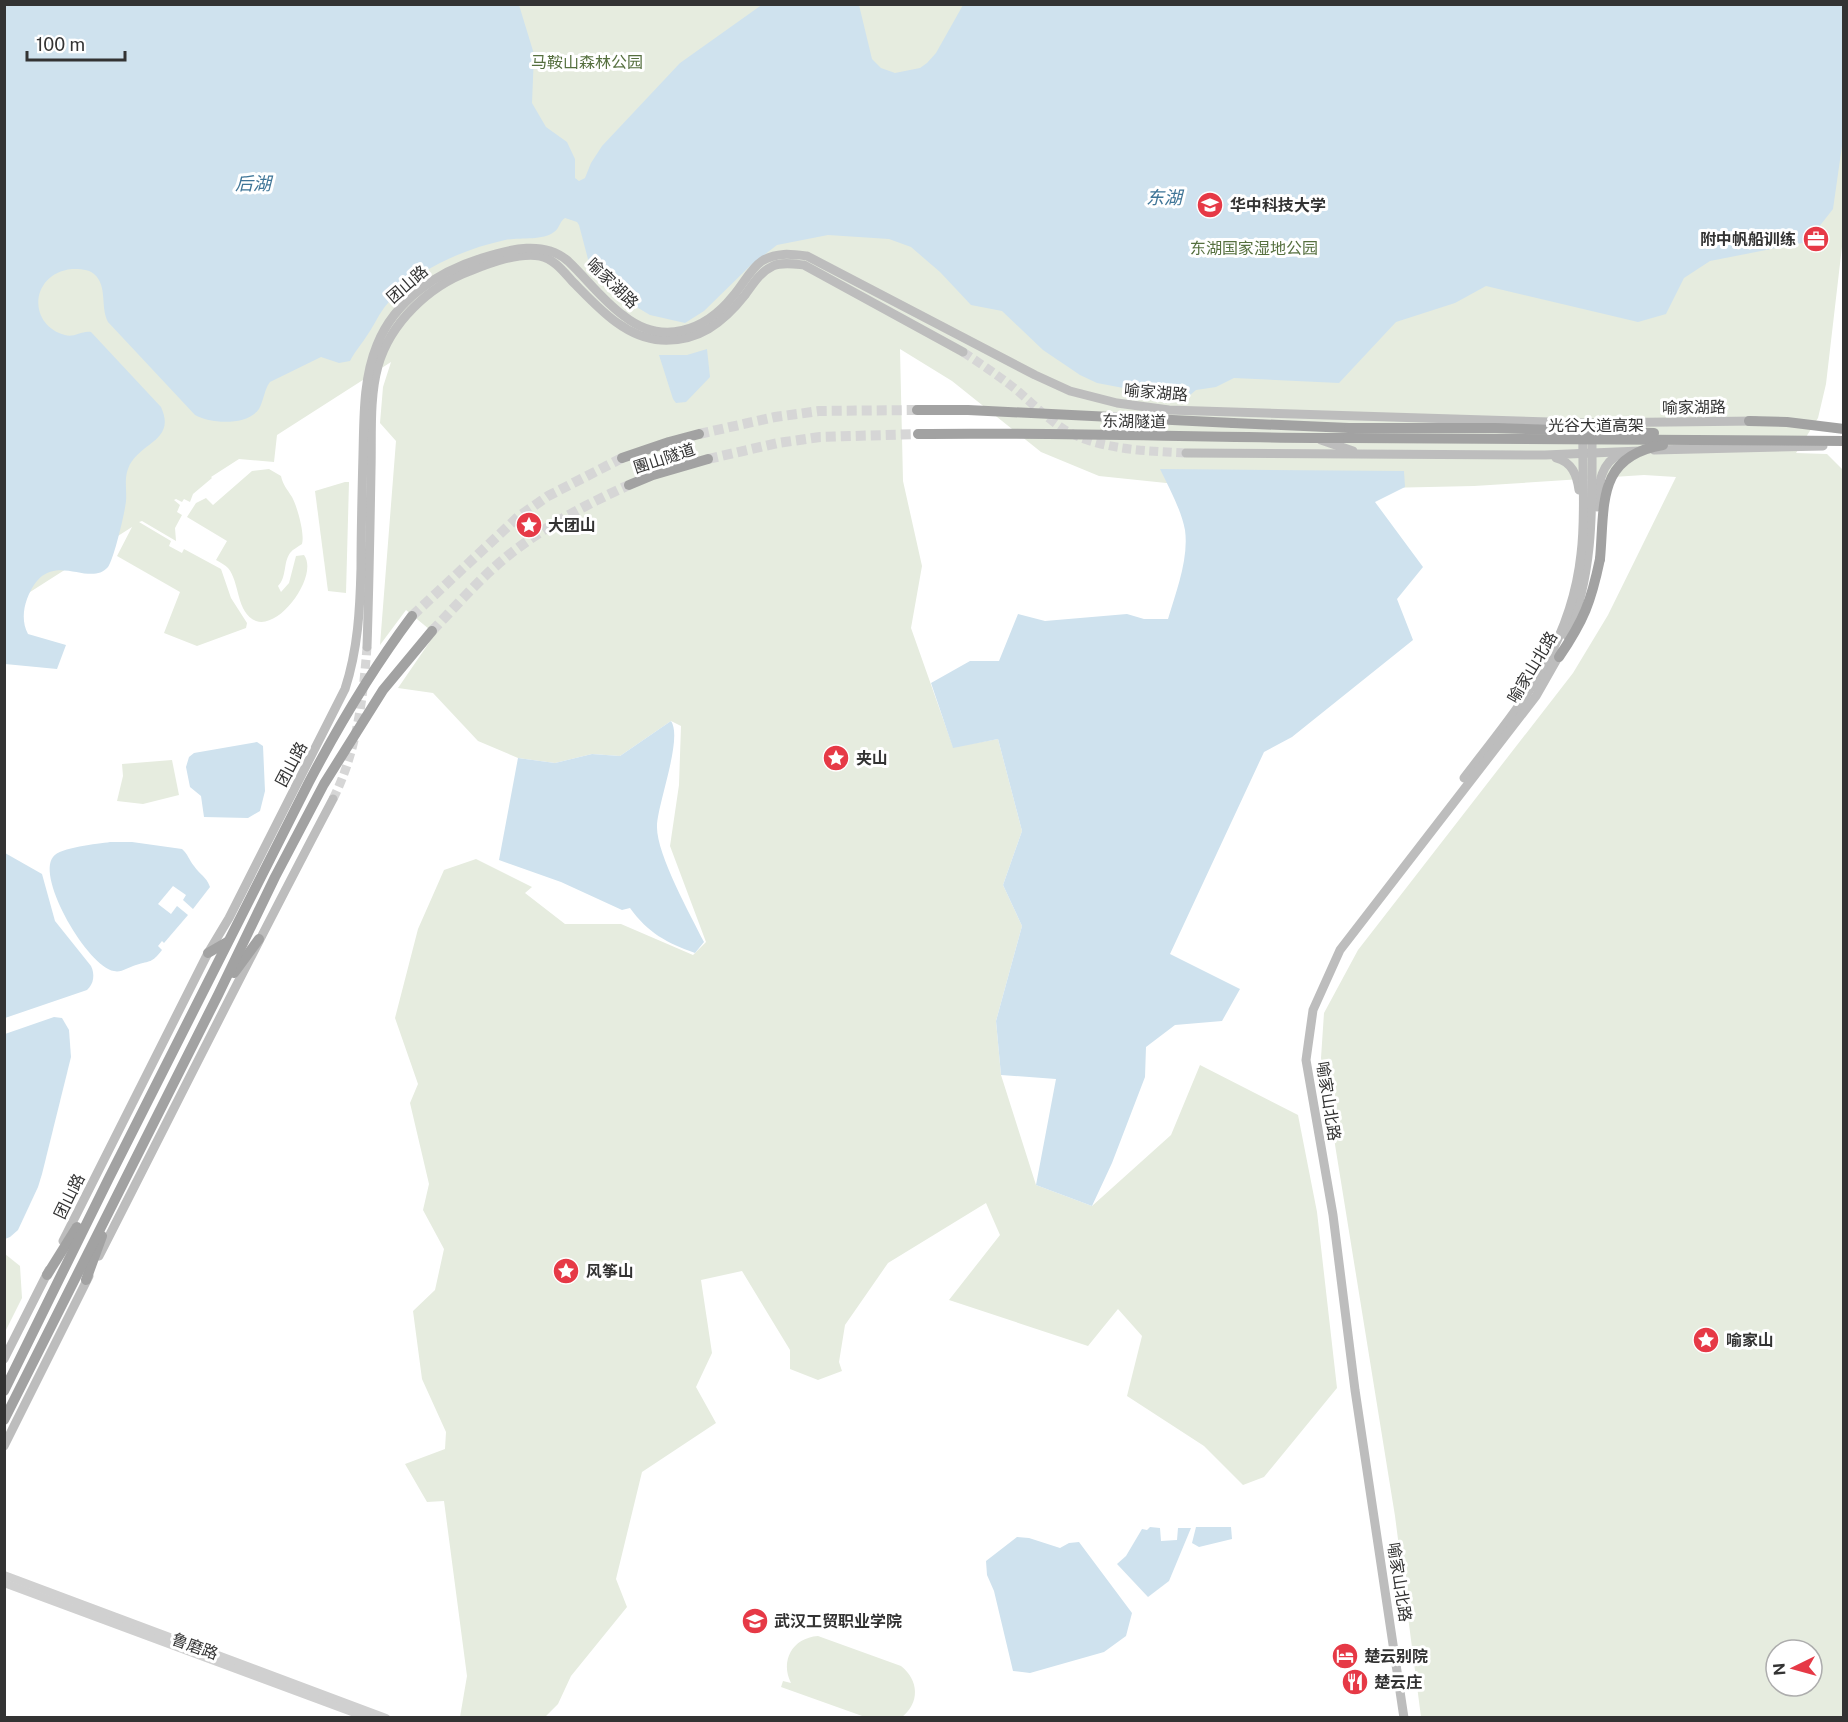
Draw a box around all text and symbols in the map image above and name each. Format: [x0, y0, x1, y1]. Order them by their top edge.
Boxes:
scale bar [27, 24, 124, 62]
text: 100 m [36, 34, 85, 55]
park label: 马鞍山森林公园 [531, 53, 643, 72]
water label: 后湖 [235, 173, 274, 194]
water label: 东湖 [1146, 187, 1185, 208]
school or university icon: 华中科技大学 [1195, 190, 1225, 220]
place label: 华中科技大学 [1230, 196, 1326, 215]
office icon: 附中帆船训练 [1801, 224, 1831, 254]
place label: 附中帆船训练 [1700, 230, 1796, 249]
park label: 东湖国家湿地公园 [1190, 239, 1318, 258]
street label: 喻家湖路 [583, 254, 642, 312]
street label: 团山路 [383, 261, 432, 307]
street label: 喻家湖路 [1123, 380, 1189, 405]
street label: 喻家湖路 [1662, 397, 1726, 418]
street label: 东湖隧道 [1102, 411, 1166, 432]
street label: 光谷大道高架 [1548, 416, 1644, 435]
street label: 團山隧道 [631, 440, 698, 477]
place icon: 大团山 [514, 510, 544, 540]
place label: 大团山 [548, 516, 596, 535]
street label: 喻家山北路 [1504, 628, 1561, 706]
street label: 团山路 [272, 739, 311, 790]
place icon: 夹山 [821, 743, 851, 773]
place label: 夹山 [856, 749, 888, 768]
street label: 喻家山北路 [1313, 1060, 1344, 1142]
street label: 团山路 [50, 1170, 89, 1222]
place icon: 风筝山 [551, 1256, 581, 1286]
place label: 风筝山 [586, 1262, 634, 1281]
place icon: 喻家山 [1691, 1325, 1721, 1355]
place label: 喻家山 [1726, 1331, 1774, 1350]
street label: 喻家山北路 [1384, 1541, 1415, 1623]
school or university icon: 武汉工贸职业学院 [740, 1606, 770, 1636]
place label: 武汉工贸职业学院 [774, 1612, 902, 1631]
street label: 鲁磨路 [169, 1629, 221, 1664]
north arrow [1764, 1638, 1824, 1698]
hotel icon: 楚云别院 [1330, 1641, 1360, 1671]
place label: 楚云别院 [1364, 1647, 1428, 1666]
text: N [1770, 1662, 1790, 1676]
restaurant icon: 楚云庄 [1340, 1667, 1370, 1697]
place label: 楚云庄 [1374, 1673, 1422, 1692]

